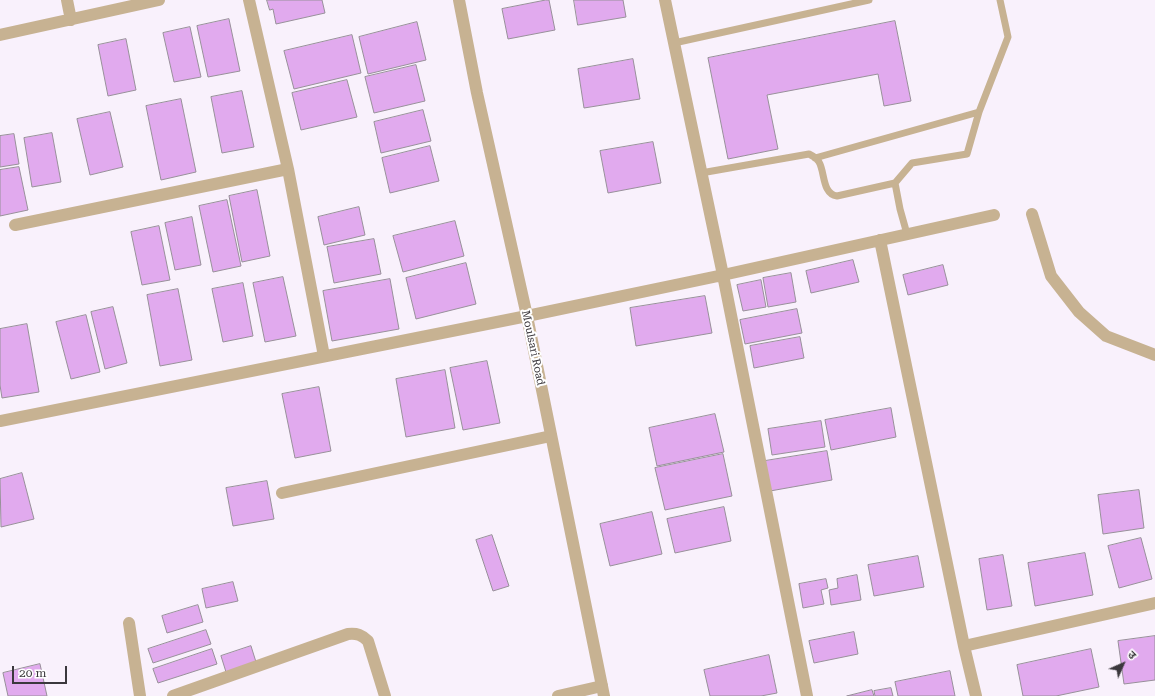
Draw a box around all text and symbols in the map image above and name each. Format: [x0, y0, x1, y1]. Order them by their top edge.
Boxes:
street label: Moulsari Road [519, 309, 547, 387]
north arrow [1103, 644, 1143, 684]
text: उ [1125, 648, 1139, 662]
scale bar [14, 658, 69, 684]
text: 20 m [19, 666, 46, 680]

